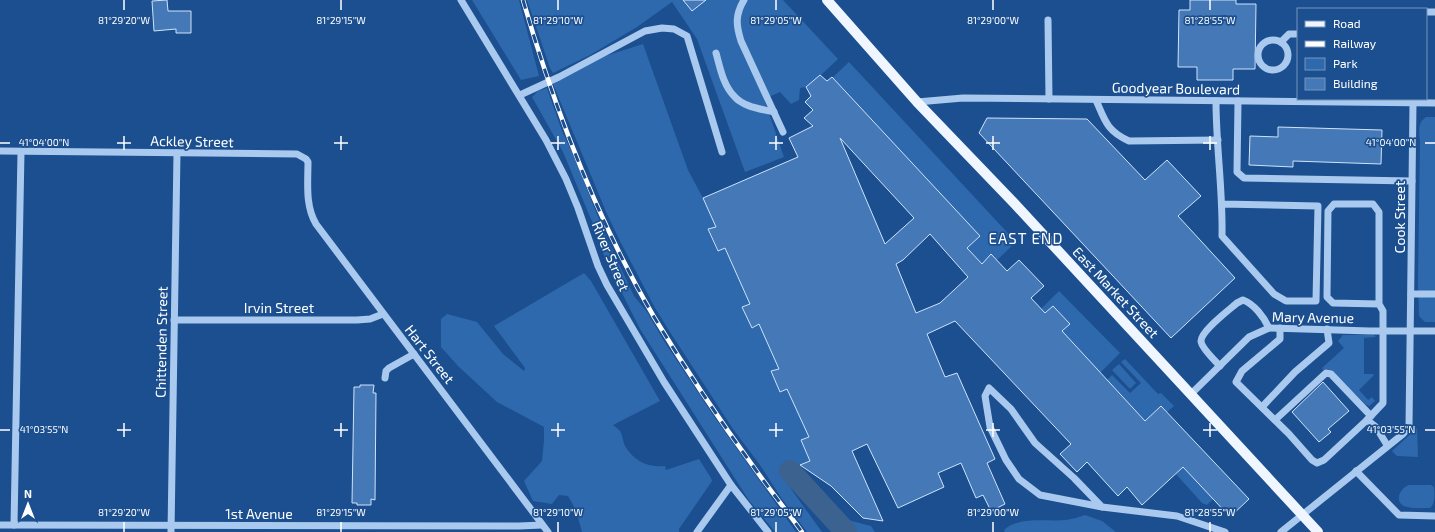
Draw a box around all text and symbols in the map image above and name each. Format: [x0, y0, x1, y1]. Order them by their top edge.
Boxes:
legend [1297, 8, 1427, 100]
text: 81°29'20"W [98, 14, 150, 26]
text: 81°29'15"W [316, 14, 366, 26]
text: 81°29'10"W [533, 14, 584, 26]
text: 81°29'05"W [750, 14, 802, 26]
text: 81°29'00"W [967, 14, 1020, 26]
text: 81°28'55"W [1184, 14, 1236, 26]
text: Road [1333, 16, 1361, 30]
text: Railway [1333, 36, 1377, 50]
text: Park [1333, 56, 1358, 70]
text: Building [1333, 76, 1378, 90]
street label: Goodyear Boulevard [1112, 78, 1240, 98]
street label: Ackley Street [150, 132, 234, 150]
text: 41°04'00"N [19, 136, 69, 148]
text: 41°04'00"N [1366, 136, 1416, 148]
street label: Cook Street [1391, 181, 1408, 253]
street label: River Street [589, 218, 633, 294]
district label: EAST END [989, 229, 1063, 247]
street label: East Market Street [1069, 243, 1163, 341]
street label: Chittenden Street [152, 286, 170, 398]
street label: Irvin Street [244, 299, 314, 316]
street label: Mary Avenue [1272, 308, 1354, 326]
street label: Hart Street [402, 321, 458, 387]
text: 41°03'55"N [20, 423, 68, 435]
text: 41°03'55"N [1367, 423, 1415, 435]
north arrow [8, 484, 48, 524]
text: N [24, 487, 32, 500]
street label: 1st Avenue [225, 505, 293, 522]
text: 81°29'20"W [98, 506, 150, 518]
text: 81°29'15"W [316, 506, 366, 518]
text: 81°29'10"W [533, 506, 584, 518]
text: 81°29'05"W [750, 506, 802, 518]
text: 81°29'00"W [967, 506, 1020, 518]
text: 81°28'55"W [1184, 506, 1236, 518]

